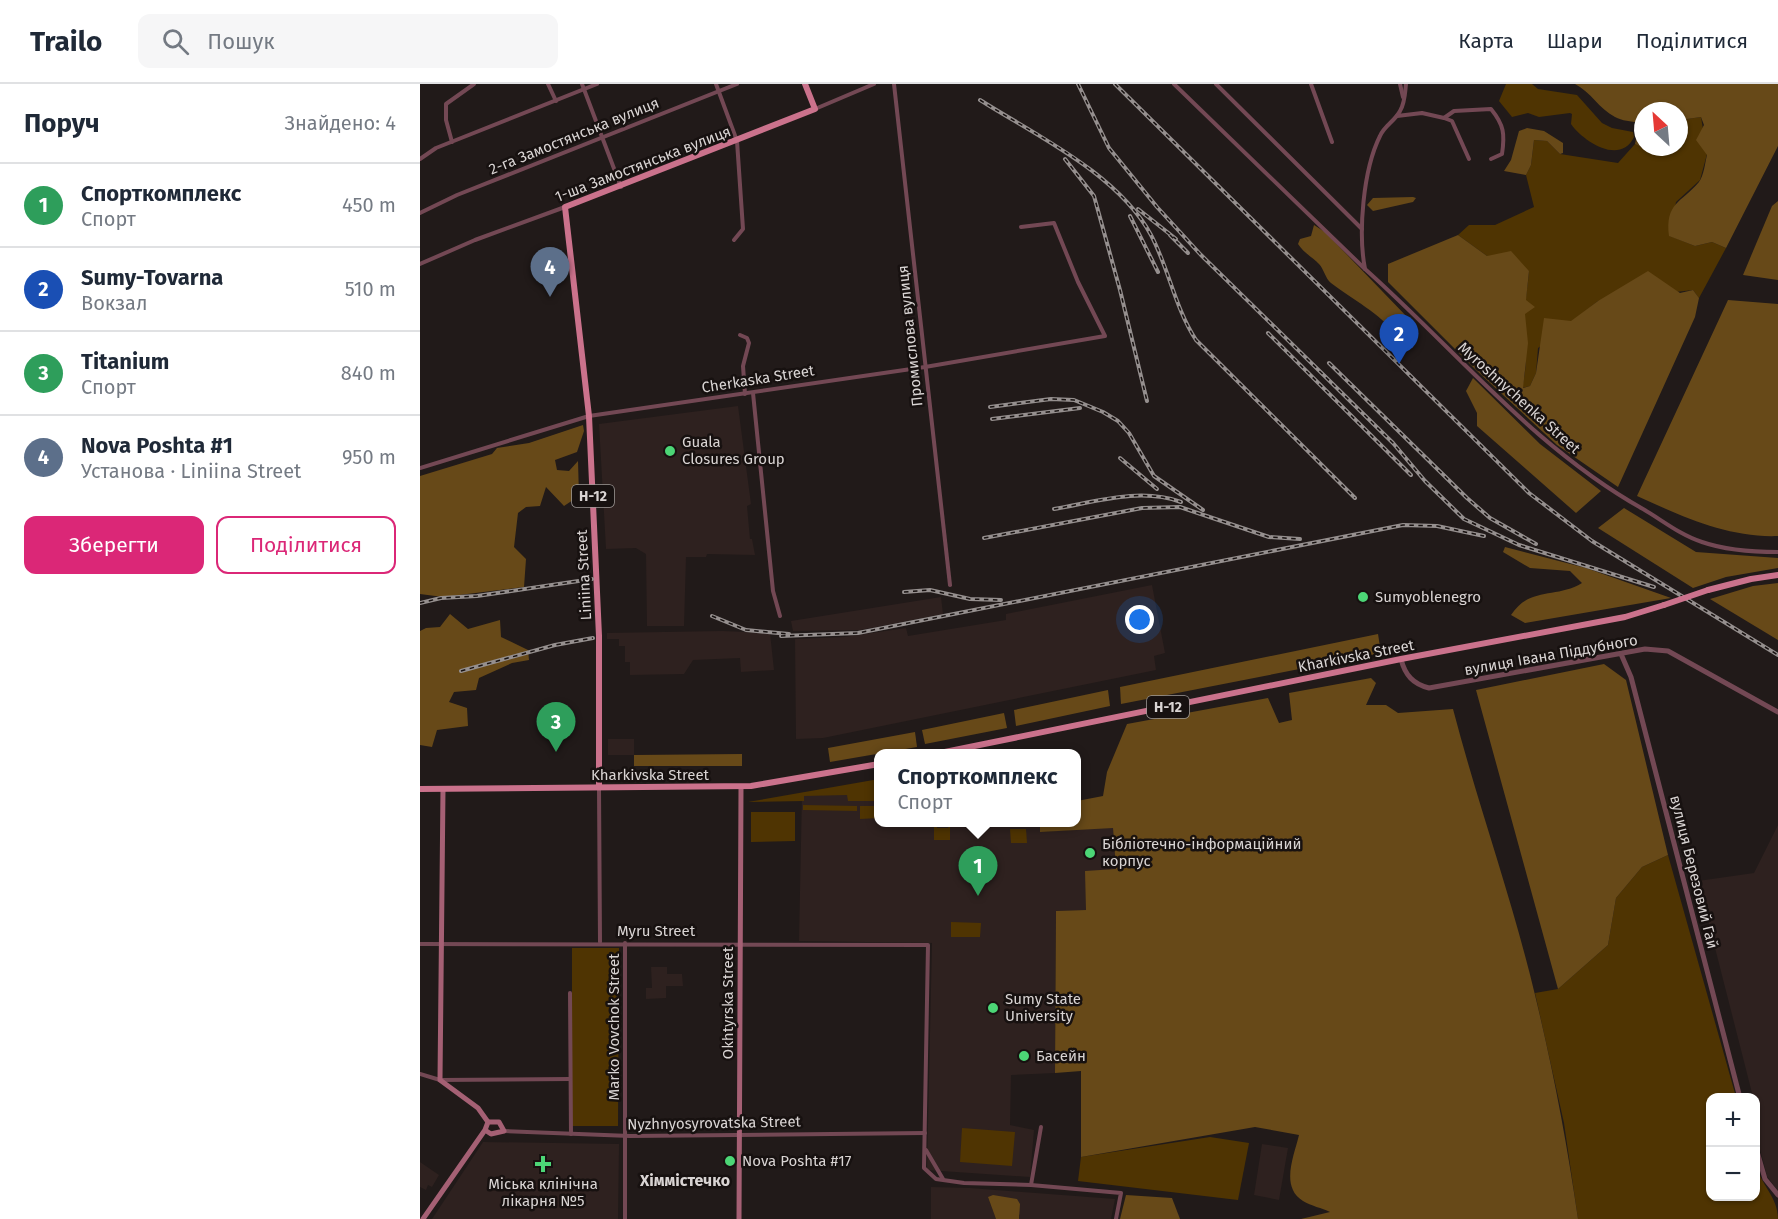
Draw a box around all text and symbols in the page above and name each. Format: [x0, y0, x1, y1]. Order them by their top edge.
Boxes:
search box [138, 14, 558, 68]
text: Trailo [30, 25, 102, 58]
icon: search [159, 25, 192, 58]
text: Пошук [207, 28, 275, 55]
text: Карта [1458, 28, 1514, 54]
text: Шари [1547, 28, 1603, 54]
text: Поділитися [1636, 28, 1748, 54]
street label: 2-га Замостянська вулиця [486, 94, 662, 178]
north arrow [1634, 102, 1688, 156]
text: Поруч [24, 108, 100, 139]
text: Знайдено: 4 [285, 111, 396, 135]
street label: 1-ша Замостянська вулиця [552, 122, 734, 206]
text: Спорткомплекс [81, 180, 241, 207]
text: 1 [39, 193, 48, 217]
text: 450 m [342, 193, 396, 217]
text: Спорт [81, 207, 136, 231]
pin: 4 [530, 248, 570, 297]
text: Sumy-Tovarna [81, 264, 223, 291]
street label: Промислова вулиця [894, 264, 926, 408]
text: 2 [38, 277, 49, 301]
text: 510 m [345, 277, 396, 301]
text: Вокзал [81, 291, 147, 315]
pin: 2 [1380, 314, 1418, 364]
street label: Myroshnychenka Street [1454, 338, 1584, 458]
text: Titanium [81, 348, 169, 375]
text: 3 [38, 361, 49, 385]
text: 840 m [341, 361, 396, 385]
street label: Cherkaska Street [700, 361, 816, 397]
text: Спорт [81, 375, 136, 399]
text: Nova Poshta #1 [81, 432, 233, 459]
place label: Guala Closures Group [682, 433, 785, 468]
marker: Guala Closures Group [663, 444, 677, 458]
text: 4 [38, 445, 49, 469]
text: 950 m [342, 445, 396, 469]
text: Установа · Liniina Street [81, 459, 301, 483]
road number: Н-12 [572, 485, 614, 507]
button: Зберегти [24, 516, 204, 574]
button: Поділитися [216, 516, 396, 574]
street label: Liniina Street [573, 529, 595, 621]
place label: Sumyoblenegro [1375, 588, 1481, 606]
marker: Sumyoblenegro [1356, 590, 1370, 604]
your location [1125, 605, 1154, 634]
street label: вулиця Івана Піддубного [1463, 631, 1639, 679]
street label: Kharkivska Street [1296, 636, 1416, 676]
road number: Н-12 [1147, 696, 1189, 718]
pin: 3 [536, 702, 576, 752]
popup [874, 749, 1081, 827]
text: Спорткомплекс [897, 763, 1058, 790]
street label: Kharkivska Street [591, 766, 710, 784]
text: Спорт [897, 790, 952, 814]
street label: вулиця Березовий Гай [1666, 793, 1722, 951]
place label: Бібліотечно-інформаційний корпус [1102, 835, 1301, 870]
pin: 1 [958, 846, 998, 896]
marker: Бібліотечно-інформаційний корпус [1083, 846, 1097, 860]
street label: Myru Street [617, 922, 696, 940]
street label: Okhtyrska Street [719, 946, 737, 1059]
street label: Marko Vovchok Street [605, 953, 623, 1100]
place label: Sumy State University [1005, 990, 1081, 1025]
marker: Sumy State University [986, 1001, 1000, 1015]
place label: Басейн [1036, 1047, 1086, 1065]
marker: Басейн [1017, 1049, 1031, 1063]
map controls [1706, 1093, 1760, 1201]
button: + [1706, 1093, 1760, 1147]
street label: Nyzhnyosyrovatska Street [627, 1112, 802, 1134]
button: − [1706, 1147, 1760, 1201]
place label: Nova Poshta #17 [742, 1152, 852, 1170]
marker: Nova Poshta #17 [723, 1154, 737, 1168]
marker: Міська клінічна лікарня №5 [534, 1155, 552, 1173]
district label: Хіммістечко [639, 1171, 730, 1190]
place label: Міська клінічна лікарня №5 [488, 1175, 598, 1210]

